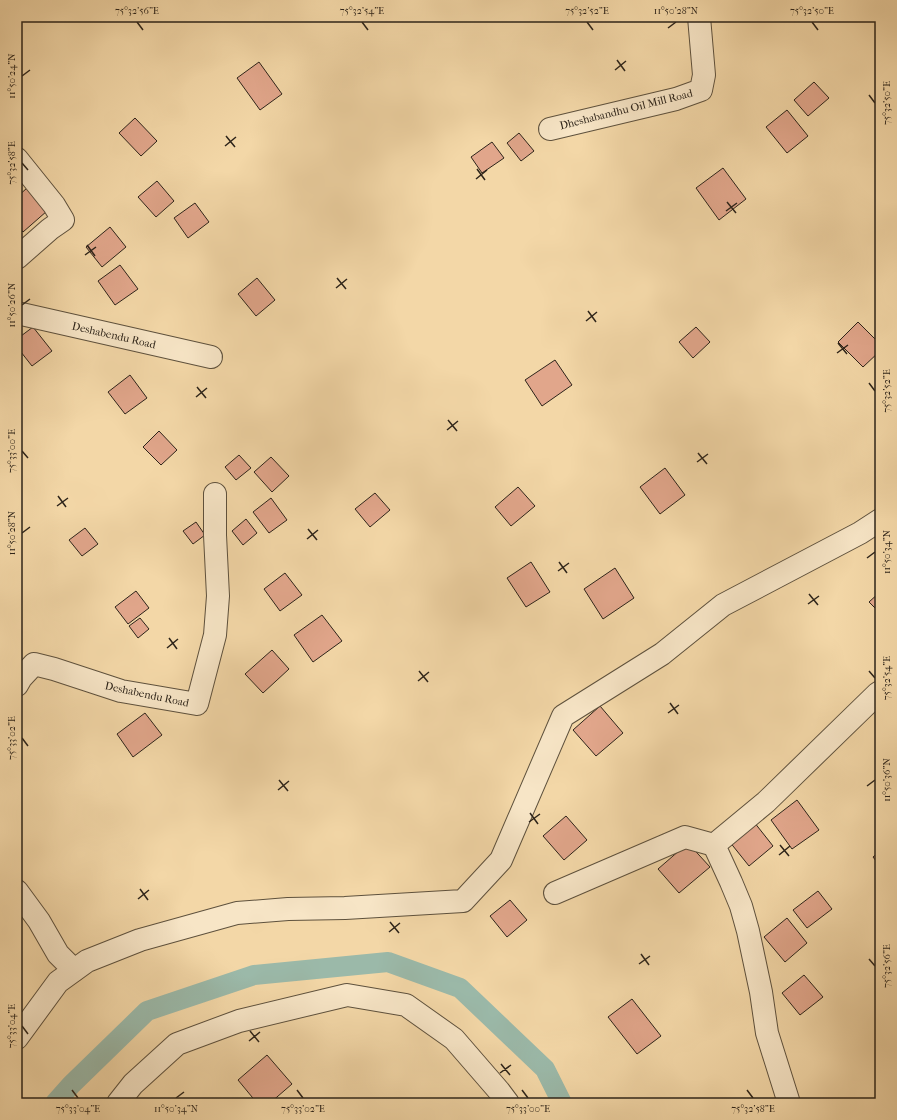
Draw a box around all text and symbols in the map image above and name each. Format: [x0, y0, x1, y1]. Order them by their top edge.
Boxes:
text: 75°32'56"E [115, 5, 159, 17]
text: 75°32'54"E [340, 5, 384, 17]
text: 75°32'52"E [565, 5, 609, 17]
text: 11°50'28"N [654, 5, 699, 17]
text: 75°32'50"E [790, 5, 834, 17]
text: 11°50'24"N [6, 53, 18, 99]
text: 75°32'50"E [881, 81, 893, 125]
street label: Dheshabandhu Oil Mill Road [558, 86, 695, 132]
text: 75°32'58"E [6, 141, 18, 185]
text: 11°50'26"N [6, 282, 18, 327]
street label: Deshabendu Road [71, 320, 158, 352]
text: 75°32'52"E [881, 369, 893, 413]
text: 75°33'00"E [6, 429, 18, 473]
text: 11°50'28"N [6, 510, 18, 555]
text: 11°50'34"N [881, 529, 893, 574]
text: 75°32'54"E [881, 656, 893, 700]
street label: Deshabendu Road [104, 679, 191, 710]
text: 75°33'02"E [6, 716, 18, 760]
text: 11°50'36"N [881, 758, 893, 802]
text: 75°32'56"E [881, 944, 893, 988]
text: 75°33'04"E [6, 1004, 18, 1048]
text: 75°33'04"E [56, 1103, 100, 1115]
text: 11°50'34"N [154, 1103, 199, 1115]
text: 75°33'02"E [281, 1103, 325, 1115]
text: 75°33'00"E [506, 1103, 550, 1115]
text: 75°32'58"E [731, 1103, 775, 1115]

